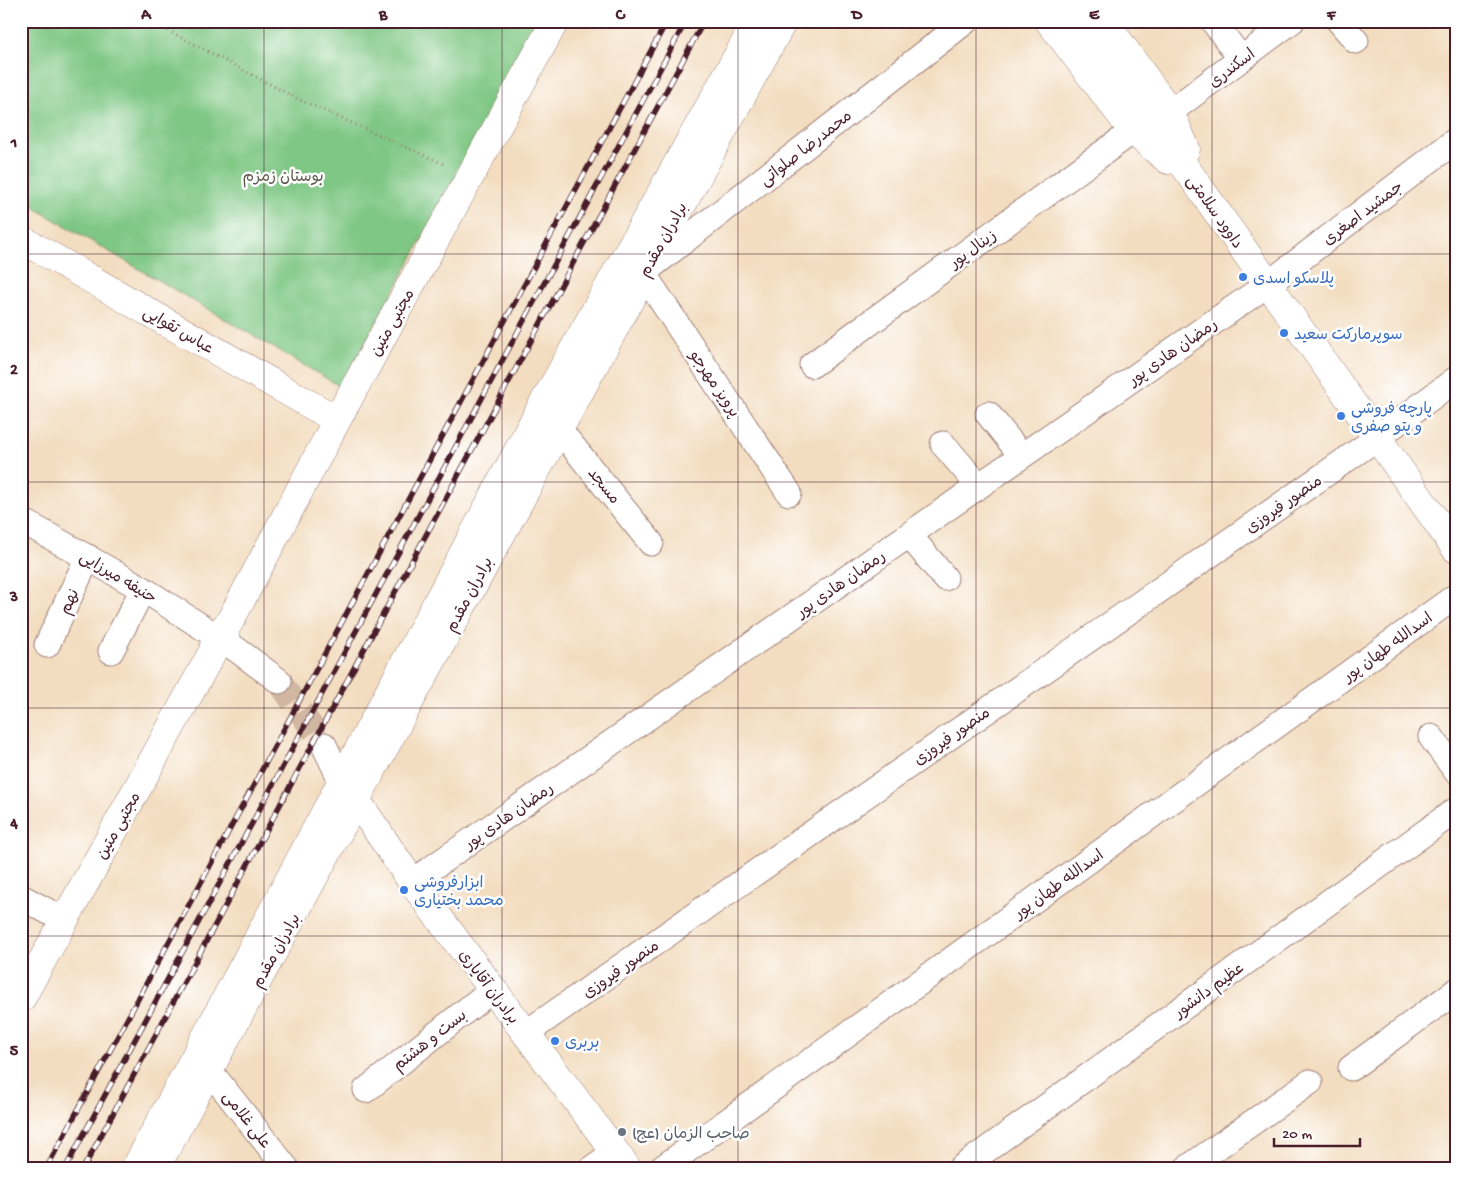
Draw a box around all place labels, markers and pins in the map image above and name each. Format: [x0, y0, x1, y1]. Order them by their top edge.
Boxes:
marker: پلاسکو اسدی [1237, 271, 1249, 283]
place label: پلاسکو اسدی [1253, 271, 1334, 290]
marker: سوپرمارکت سعید [1278, 327, 1290, 339]
place label: سوپرمارکت سعید [1294, 327, 1403, 346]
place label: پارچه فروشی و پتو صفری [1351, 401, 1432, 438]
marker: پارچه فروشی و پتو صفری [1335, 410, 1347, 422]
place label: ابزارفروشی محمد بختیاری [414, 875, 504, 912]
marker: ابزارفروشی محمد بختیاری [398, 884, 410, 896]
marker: بربری [549, 1035, 561, 1047]
place label: بربری [565, 1035, 599, 1054]
marker: صاحب الزمان (عج) [616, 1126, 628, 1138]
place label: صاحب الزمان (عج) [632, 1126, 750, 1145]

